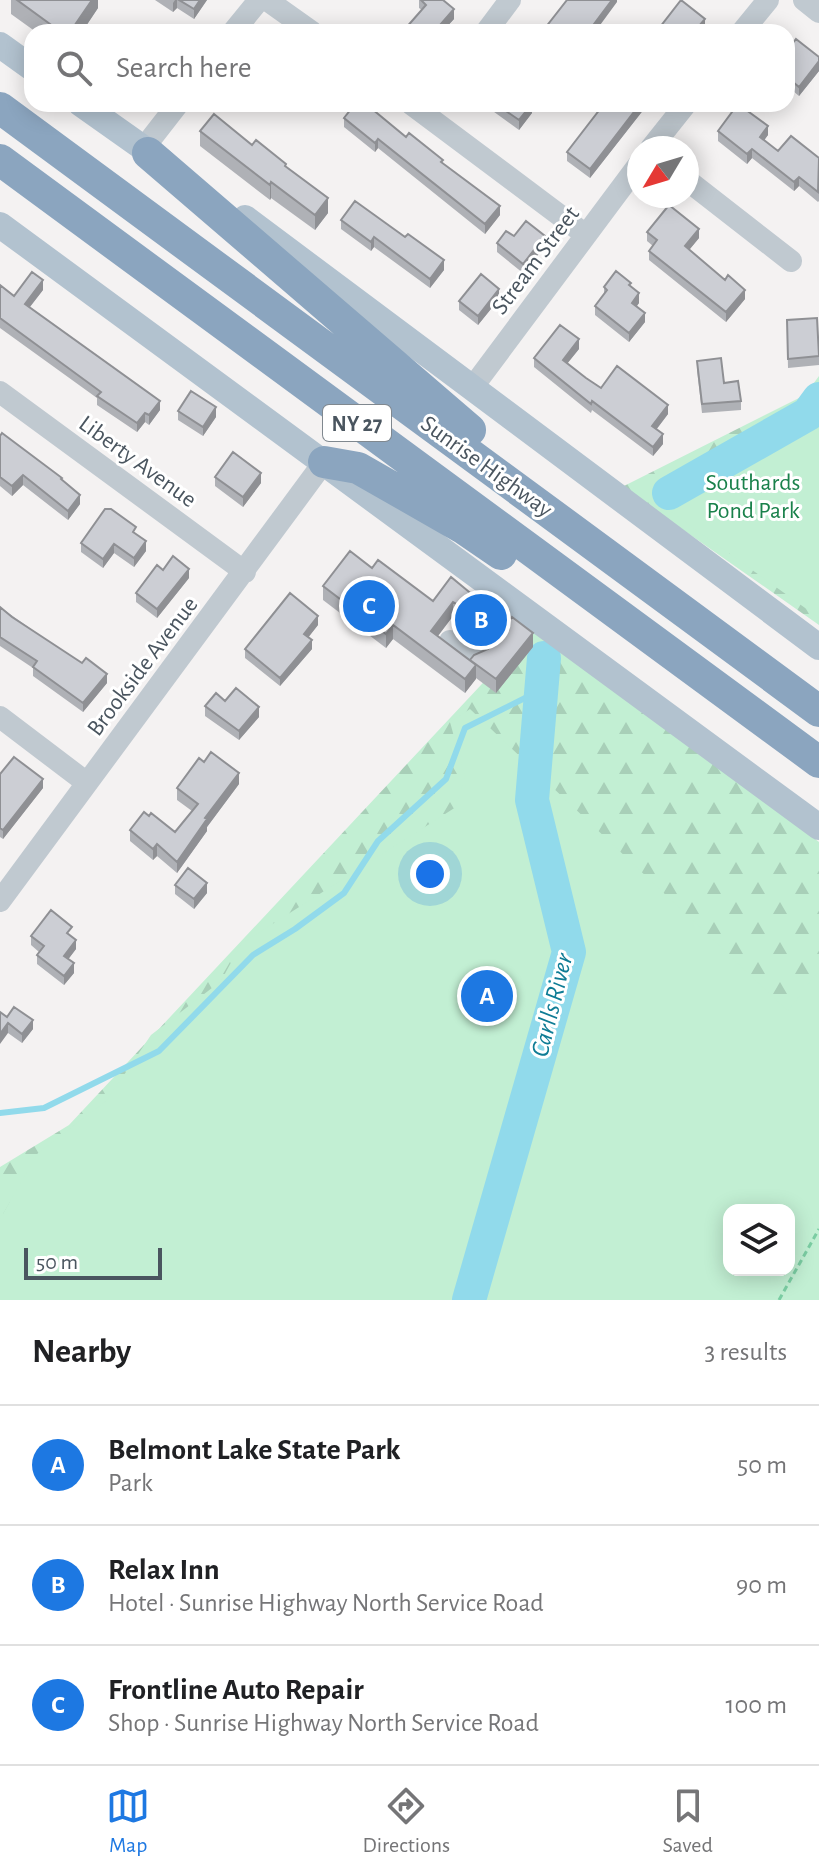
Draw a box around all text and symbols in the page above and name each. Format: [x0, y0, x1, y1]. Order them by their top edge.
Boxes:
search box [24, 24, 795, 112]
icon: search [52, 46, 96, 90]
text: Search here [116, 53, 252, 83]
north arrow [627, 136, 699, 208]
street label: Stream Street [488, 202, 584, 319]
road number: NY 27 [323, 405, 391, 441]
street label: Liberty Avenue [74, 411, 201, 512]
street label: Sunrise Highway [416, 411, 556, 522]
park label: Southards Pond Park [706, 471, 800, 523]
pin: C [343, 576, 395, 636]
pin: B [455, 590, 507, 650]
street label: Brookside Avenue [83, 593, 203, 741]
your location [410, 854, 450, 894]
water label: Carlls River [527, 950, 578, 1059]
pin: A [461, 966, 513, 1026]
map controls [723, 1204, 795, 1276]
button: layers [723, 1204, 795, 1276]
scale bar [24, 1244, 162, 1280]
text: 50 m [36, 1251, 78, 1273]
text: Nearby [32, 1335, 131, 1369]
text: 3 results [704, 1339, 787, 1365]
text: Belmont Lake State Park [108, 1435, 400, 1465]
text: A [50, 1452, 66, 1478]
text: 50 m [737, 1452, 787, 1478]
text: Park [108, 1470, 153, 1496]
text: Relax Inn [108, 1555, 220, 1585]
text: B [50, 1572, 66, 1598]
text: 90 m [736, 1572, 787, 1598]
text: Hotel · Sunrise Highway North Service Road [108, 1590, 544, 1616]
text: Frontline Auto Repair [108, 1675, 364, 1705]
text: C [51, 1692, 65, 1718]
text: 100 m [726, 1692, 787, 1718]
text: Shop · Sunrise Highway North Service Road [108, 1710, 539, 1736]
tab: Map [106, 1784, 150, 1858]
tab: Directions [362, 1784, 450, 1858]
tab: Saved [662, 1784, 713, 1858]

